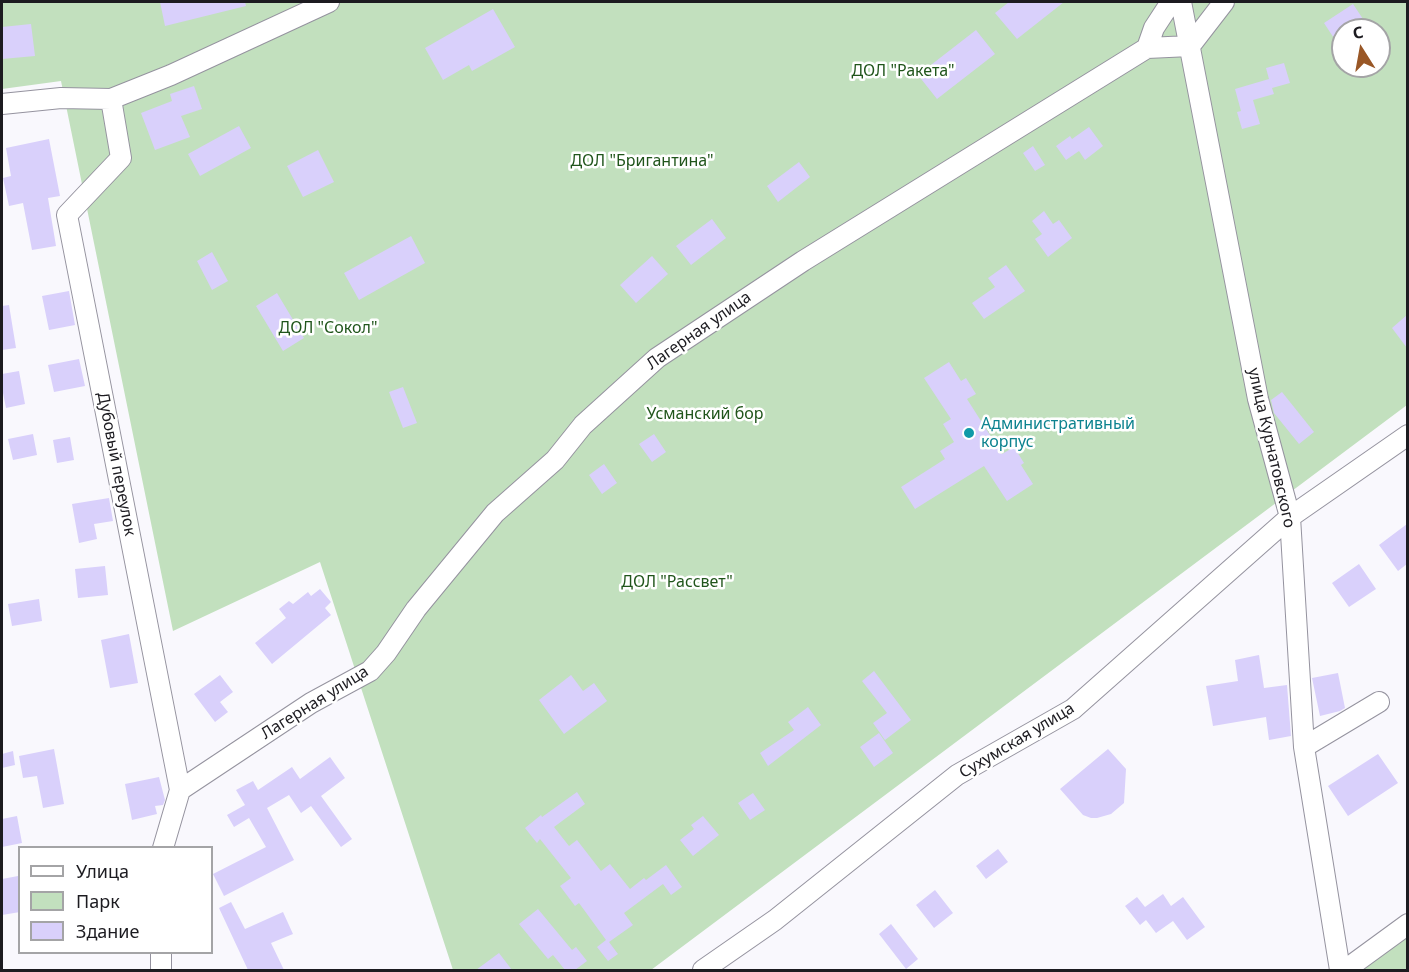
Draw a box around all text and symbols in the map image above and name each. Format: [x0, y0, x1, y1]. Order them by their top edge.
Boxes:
north arrow [1331, 18, 1391, 78]
text: С [1351, 21, 1365, 44]
park label: ДОЛ "Ракета" [851, 61, 955, 81]
park label: ДОЛ "Бригантина" [570, 151, 714, 171]
street label: Лагерная улица [643, 288, 755, 374]
park label: ДОЛ "Сокол" [279, 318, 377, 338]
street label: улица Курнатовского [1243, 366, 1299, 530]
street label: Дубовый переулок [93, 391, 139, 537]
park label: Усманский бор [647, 404, 763, 424]
place label: Административный корпус [981, 414, 1135, 452]
marker: Административный корпус [962, 426, 976, 440]
park label: ДОЛ "Рассвет" [621, 572, 733, 592]
street label: Лагерная улица [258, 662, 372, 744]
street label: Сухумская улица [956, 699, 1078, 783]
legend [18, 846, 213, 954]
text: Улица [76, 859, 129, 883]
text: Парк [76, 889, 120, 913]
text: Здание [76, 919, 139, 943]

